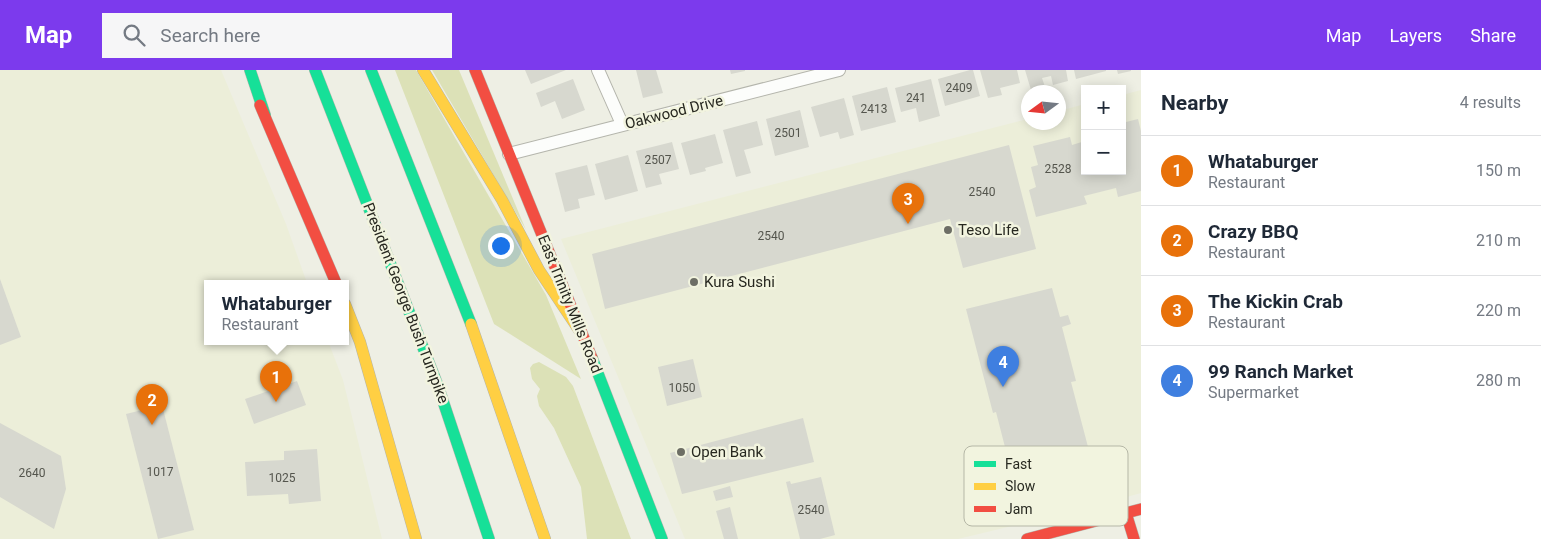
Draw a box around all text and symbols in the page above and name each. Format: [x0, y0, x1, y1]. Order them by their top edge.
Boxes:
search box [102, 13, 452, 58]
text: Map [25, 21, 72, 49]
icon: search [120, 21, 148, 49]
text: Search here [160, 24, 260, 47]
text: Map [1326, 25, 1361, 46]
text: Layers [1389, 25, 1442, 46]
text: Share [1470, 25, 1516, 46]
house number: 2409 [946, 81, 972, 95]
north arrow [1021, 85, 1066, 130]
map controls [1081, 85, 1126, 175]
button: + [1081, 85, 1126, 130]
street label: Oakwood Drive [623, 91, 725, 133]
house number: 241 [906, 91, 926, 105]
text: Nearby [1161, 91, 1228, 115]
text: 4 results [1460, 93, 1521, 112]
house number: 2413 [861, 102, 887, 116]
house number: 2501 [775, 126, 801, 140]
button: − [1081, 130, 1126, 175]
text: Whataburger [1208, 150, 1318, 173]
house number: 2507 [645, 153, 672, 167]
text: 1 [1172, 161, 1182, 180]
text: 150 m [1476, 161, 1521, 180]
house number: 2528 [1045, 162, 1072, 176]
text: Restaurant [1208, 173, 1285, 192]
pin: 3 [892, 183, 924, 224]
house number: 2540 [969, 185, 996, 199]
street label: President George Bush Turnpike [359, 200, 453, 406]
text: Crazy BBQ [1208, 220, 1299, 243]
place label: Teso Life [958, 221, 1019, 239]
marker: Teso Life [942, 224, 954, 236]
house number: 2540 [758, 229, 785, 243]
text: 2 [1172, 231, 1182, 250]
text: 210 m [1476, 231, 1521, 250]
street label: East Trinity Mills Road [534, 232, 606, 376]
your location [488, 233, 514, 259]
text: Restaurant [1208, 243, 1285, 262]
place label: Kura Sushi [704, 273, 775, 291]
marker: Kura Sushi [688, 276, 700, 288]
popup [204, 280, 349, 345]
text: The Kickin Crab [1208, 290, 1343, 313]
text: Whataburger [221, 292, 332, 315]
text: 3 [1172, 301, 1182, 320]
text: 220 m [1476, 301, 1521, 320]
text: Restaurant [1208, 313, 1285, 332]
text: Restaurant [221, 315, 299, 334]
pin: 4 [987, 346, 1019, 387]
text: 99 Ranch Market [1208, 360, 1353, 383]
pin: 1 [260, 361, 292, 402]
text: 4 [1172, 371, 1182, 390]
text: 280 m [1476, 371, 1521, 390]
house number: 1050 [669, 381, 696, 395]
text: Supermarket [1208, 383, 1299, 402]
pin: 2 [136, 384, 168, 425]
place label: Open Bank [691, 443, 763, 461]
marker: Open Bank [675, 446, 687, 458]
legend [964, 446, 1128, 526]
text: Fast [1005, 456, 1032, 472]
house number: 1017 [147, 465, 174, 479]
house number: 2640 [19, 466, 46, 480]
house number: 1025 [269, 471, 296, 485]
text: Slow [1005, 478, 1036, 494]
text: Jam [1005, 501, 1033, 517]
house number: 2540 [798, 503, 825, 517]

